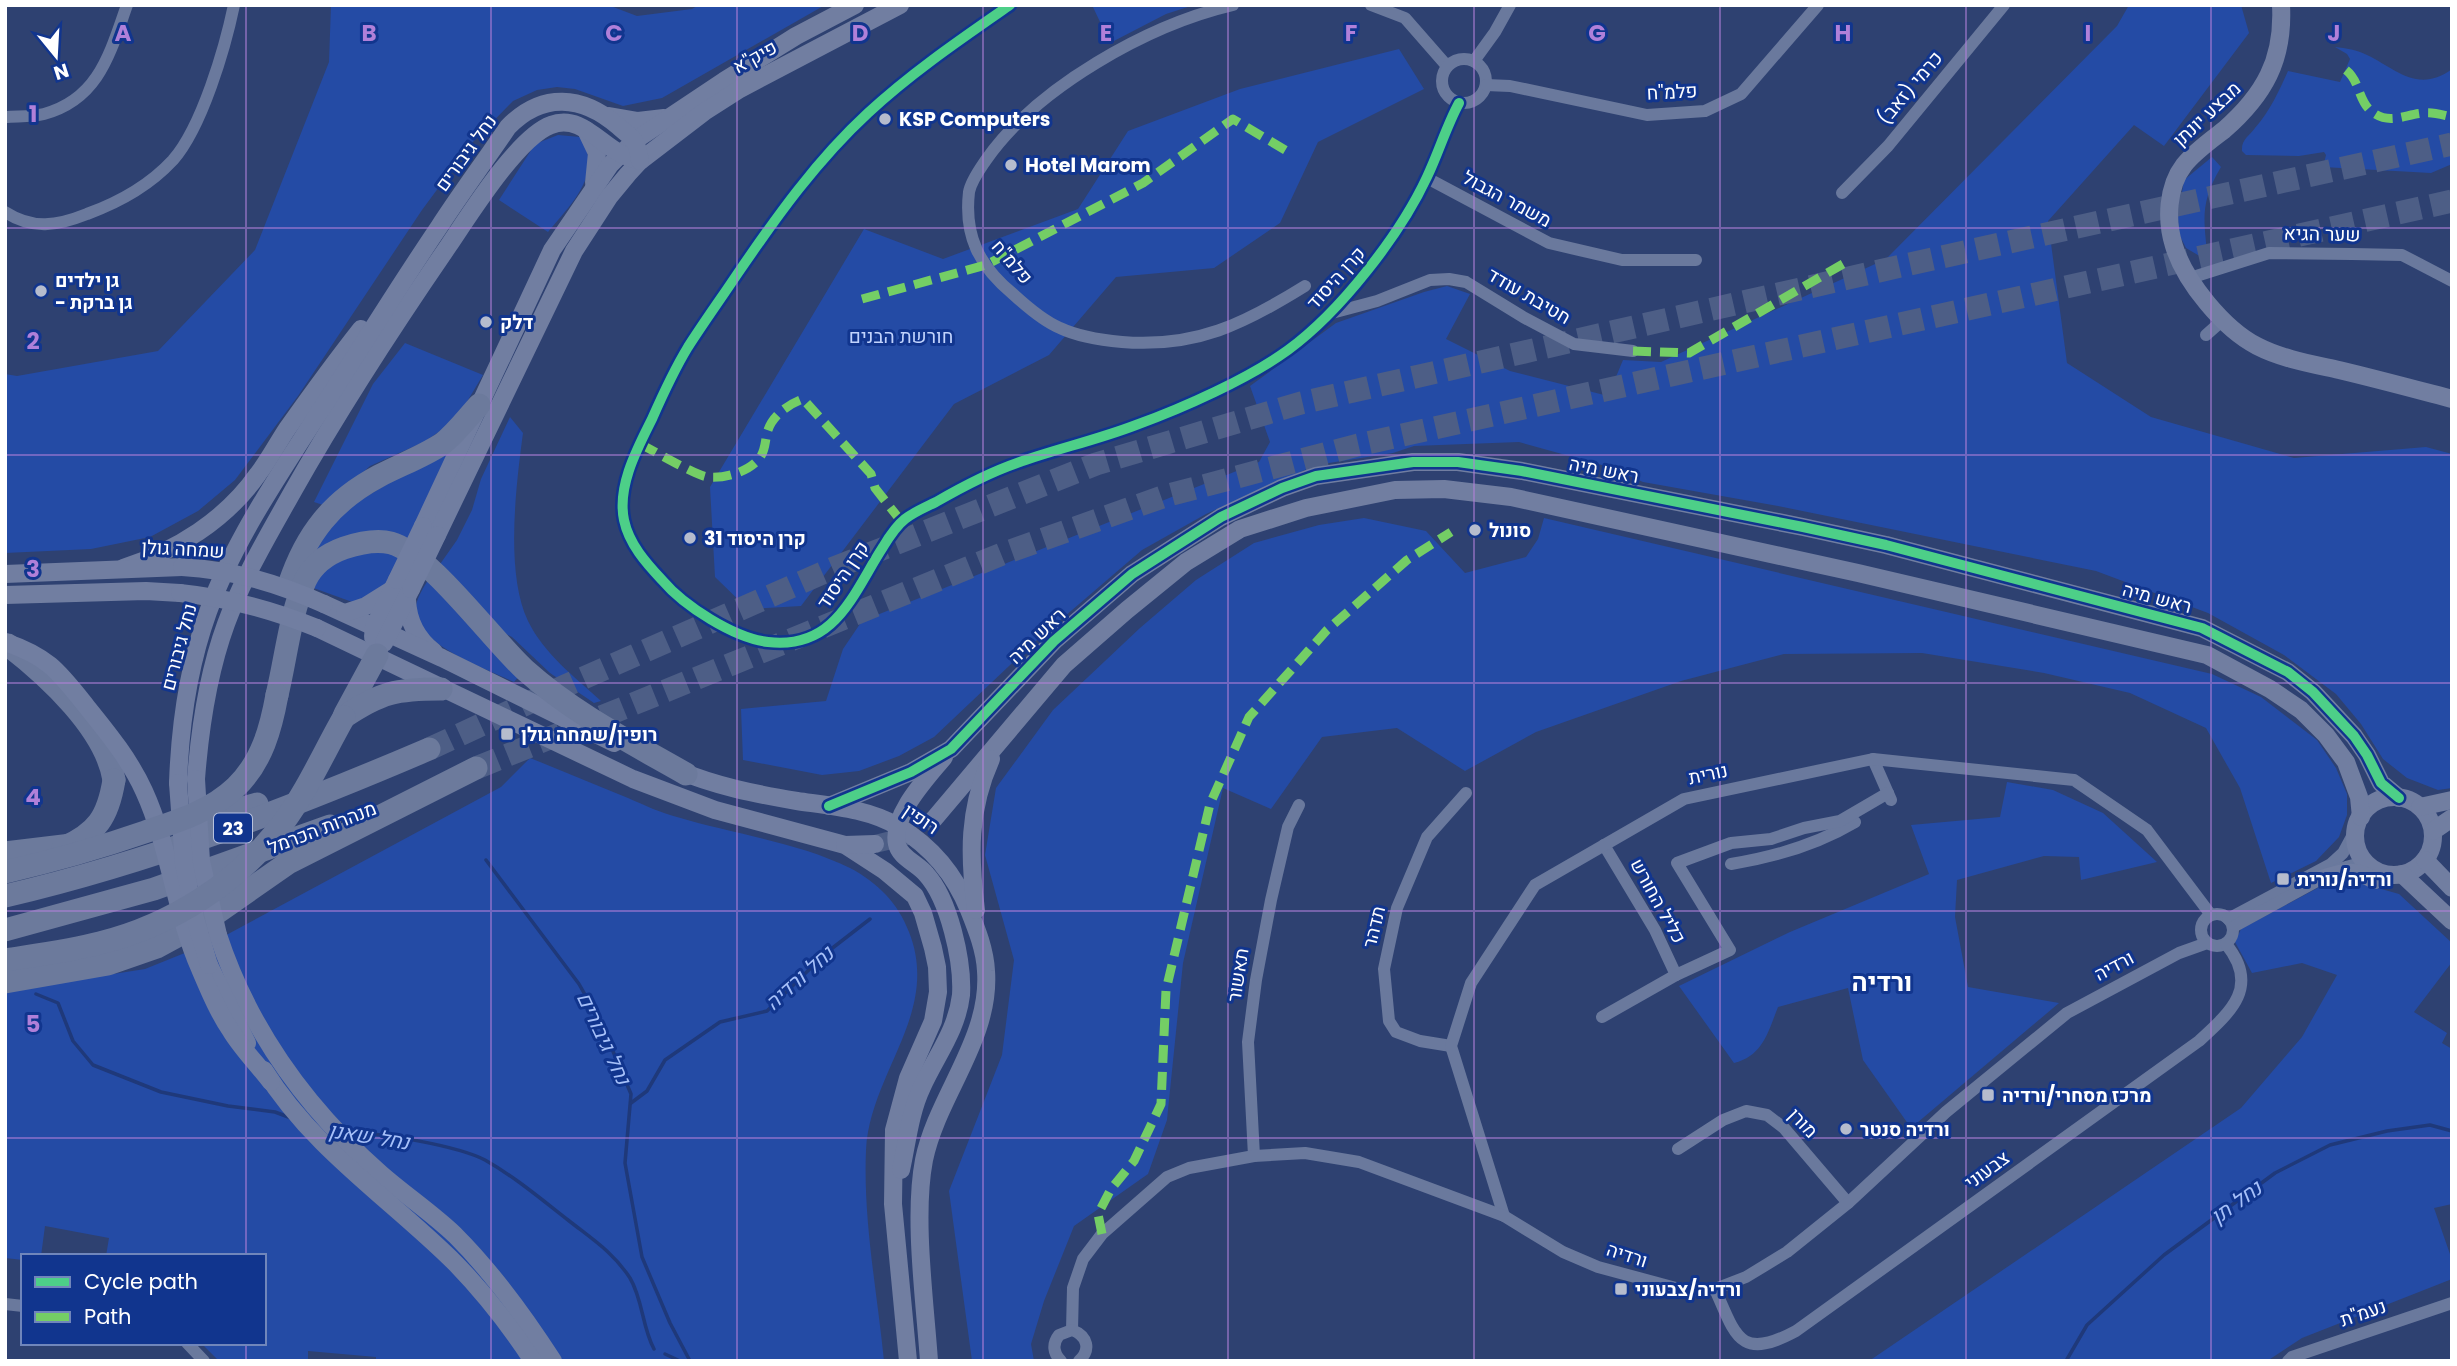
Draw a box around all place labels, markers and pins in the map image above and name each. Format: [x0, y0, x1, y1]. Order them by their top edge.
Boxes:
place label: KSP Computers [899, 106, 1050, 133]
marker: KSP Computers [877, 111, 893, 127]
place label: Hotel Marom [1025, 152, 1151, 179]
marker: Hotel Marom [1003, 157, 1019, 173]
place label: גן ילדים - גן ברקת [55, 267, 133, 316]
marker: גן ילדים - גן ברקת [33, 283, 49, 299]
place label: דלק [500, 309, 534, 336]
marker: דלק [478, 314, 494, 330]
place label: סונול [1489, 517, 1531, 544]
marker: סונול [1467, 522, 1483, 538]
place label: קרן היסוד 31 [704, 525, 806, 552]
marker: קרן היסוד 31 [682, 530, 698, 546]
place label: רופין/שמחה גולן [521, 721, 657, 748]
marker: רופין/שמחה גולן [499, 726, 515, 742]
place label: ורדיה/נורית [2297, 866, 2392, 893]
marker: ורדיה/נורית [2275, 871, 2291, 887]
place label: מרכז מסחרי/ורדיה [2002, 1082, 2152, 1109]
marker: מרכז מסחרי/ורדיה [1980, 1087, 1996, 1103]
place label: ורדיה סנטר [1860, 1116, 1950, 1143]
marker: ורדיה סנטר [1838, 1121, 1854, 1137]
place label: ורדיה/צבעוני [1635, 1276, 1741, 1303]
marker: ורדיה/צבעוני [1613, 1281, 1629, 1297]

